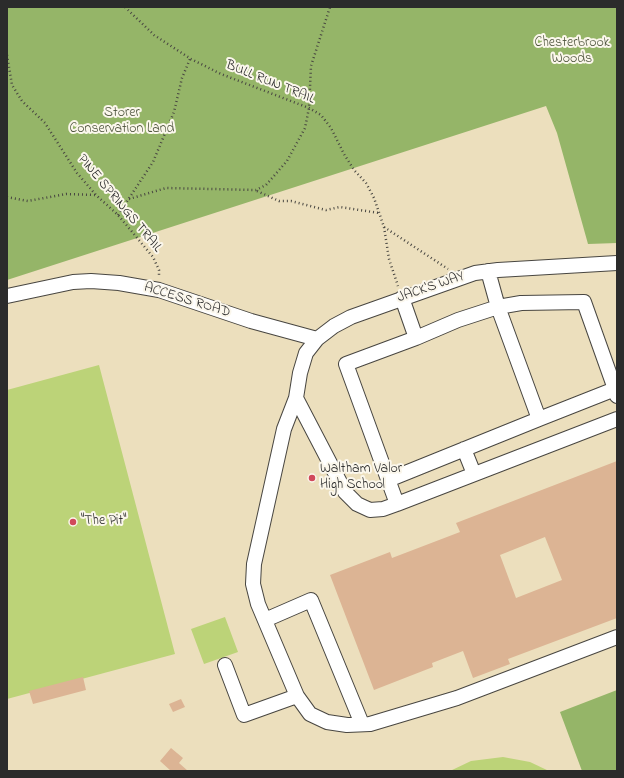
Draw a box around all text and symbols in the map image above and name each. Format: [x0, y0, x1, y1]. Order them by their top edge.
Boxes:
park label: Chesterbrook Woods [534, 36, 610, 68]
street label: BULL RUN TRAIL [223, 58, 317, 108]
park label: Storer Conservation Land [70, 106, 174, 138]
street label: PINE SPRINGS TRAIL [73, 152, 165, 256]
street label: JACK'S WAY [395, 269, 467, 307]
street label: ACCESS ROAD [142, 280, 232, 322]
place label: Waltham Valor High School [320, 462, 402, 494]
marker: Waltham Valor High School [307, 473, 317, 483]
place label: "The Pit" [81, 514, 127, 530]
marker: "The Pit" [68, 517, 78, 527]

